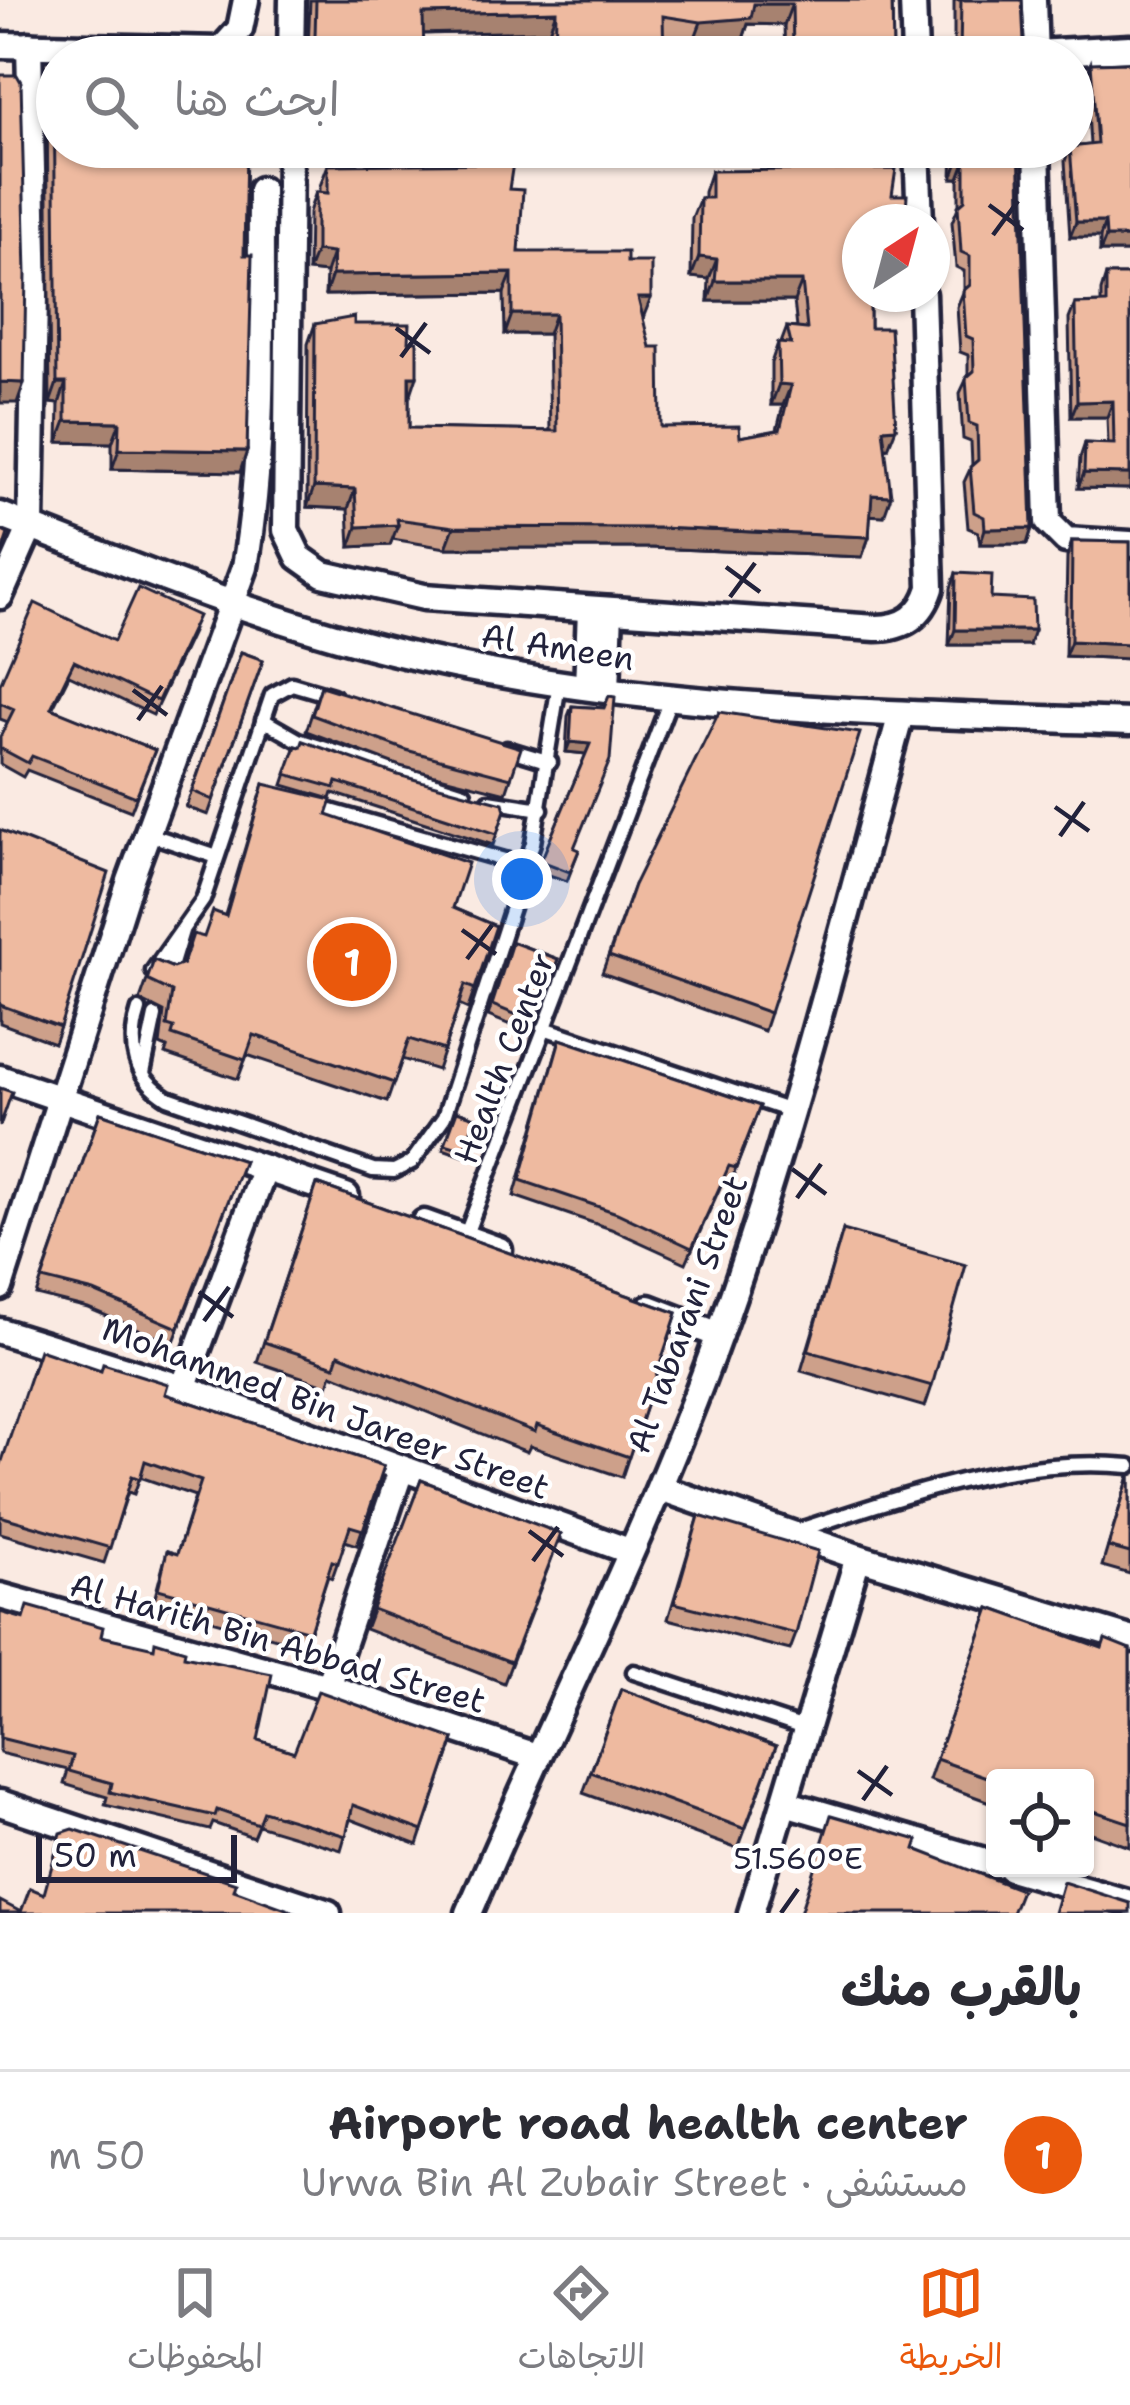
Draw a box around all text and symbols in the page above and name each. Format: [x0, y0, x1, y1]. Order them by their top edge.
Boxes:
search box [36, 36, 1094, 168]
icon: search [78, 69, 144, 135]
text: ابحث هنا [174, 69, 340, 129]
north arrow [842, 204, 950, 312]
street label: Al Ameen [478, 613, 638, 681]
your location [492, 849, 552, 909]
pin: 1 [313, 917, 391, 1007]
street label: Health Center [443, 946, 565, 1170]
street label: Al Tabarani Street [616, 1169, 758, 1459]
street label: Mohammed Bin Jareer Street [96, 1306, 556, 1510]
street label: Al Harith Bin Abbad Street [65, 1562, 491, 1724]
map controls [986, 1769, 1094, 1877]
button: locate [986, 1769, 1094, 1877]
scale bar [36, 1829, 237, 1882]
text: 50 m [54, 1833, 137, 1878]
text: 51.560°E [733, 1838, 863, 1879]
text: بالقرب منك [841, 1953, 1082, 2021]
text: Airport road health center [328, 2093, 968, 2153]
text: 50 m [48, 2129, 146, 2181]
text: 1 [1034, 2129, 1052, 2181]
text: مستشفى · Urwa Bin Al Zubair Street [301, 2156, 968, 2208]
tab: المحفوظات [127, 2260, 263, 2386]
tab: الاتجاهات [518, 2260, 645, 2386]
tab: الخريطة [900, 2260, 1003, 2386]

